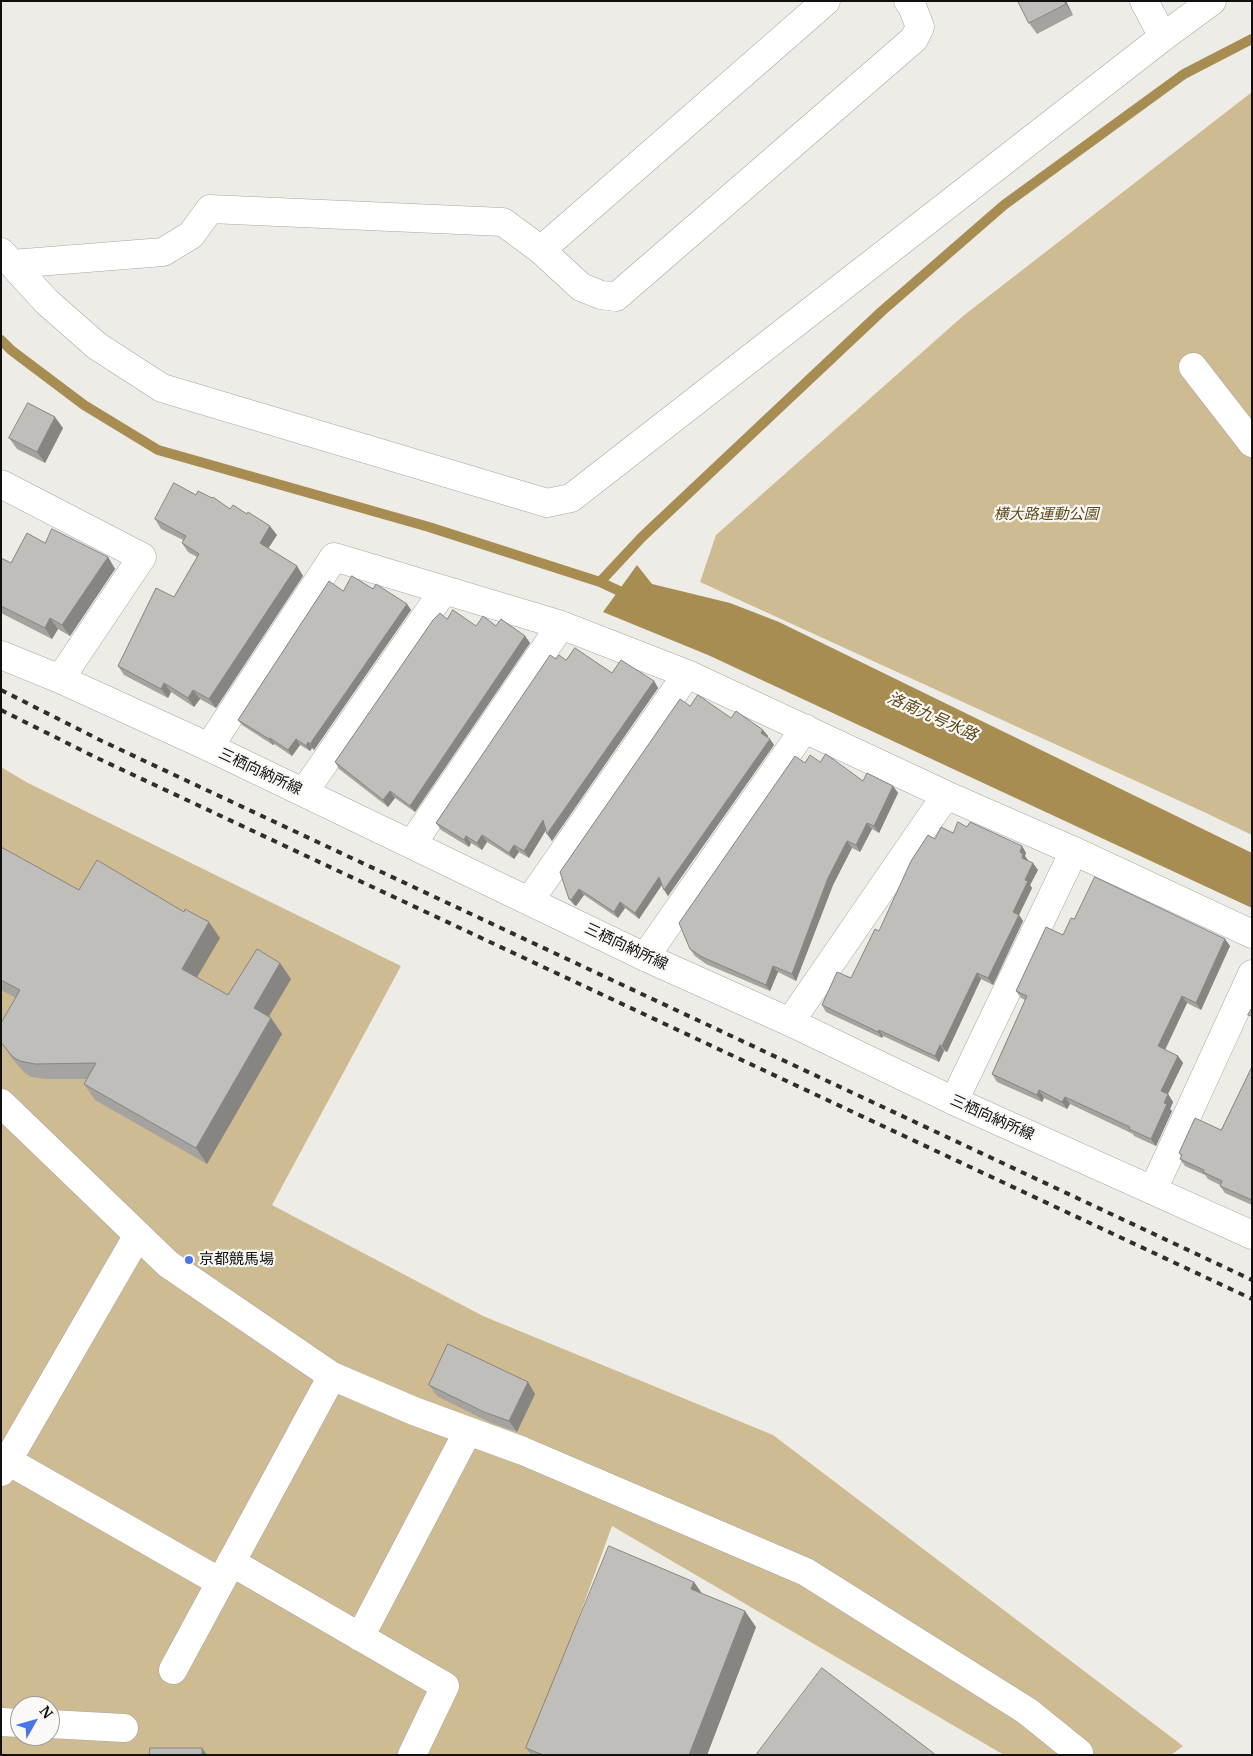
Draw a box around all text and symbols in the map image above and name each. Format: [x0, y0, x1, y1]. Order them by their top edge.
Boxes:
park label: 横大路運動公園 [994, 506, 1098, 524]
water label: 洛南九号水路 [884, 689, 980, 745]
street label: 三栖向納所線 [215, 745, 305, 799]
street label: 三栖向納所線 [581, 920, 671, 974]
street label: 三栖向納所線 [947, 1091, 1037, 1145]
place label: 京都競馬場 [199, 1251, 274, 1269]
marker: 京都競馬場 [183, 1254, 195, 1266]
north arrow [10, 1696, 60, 1746]
text: N [36, 1702, 57, 1722]

